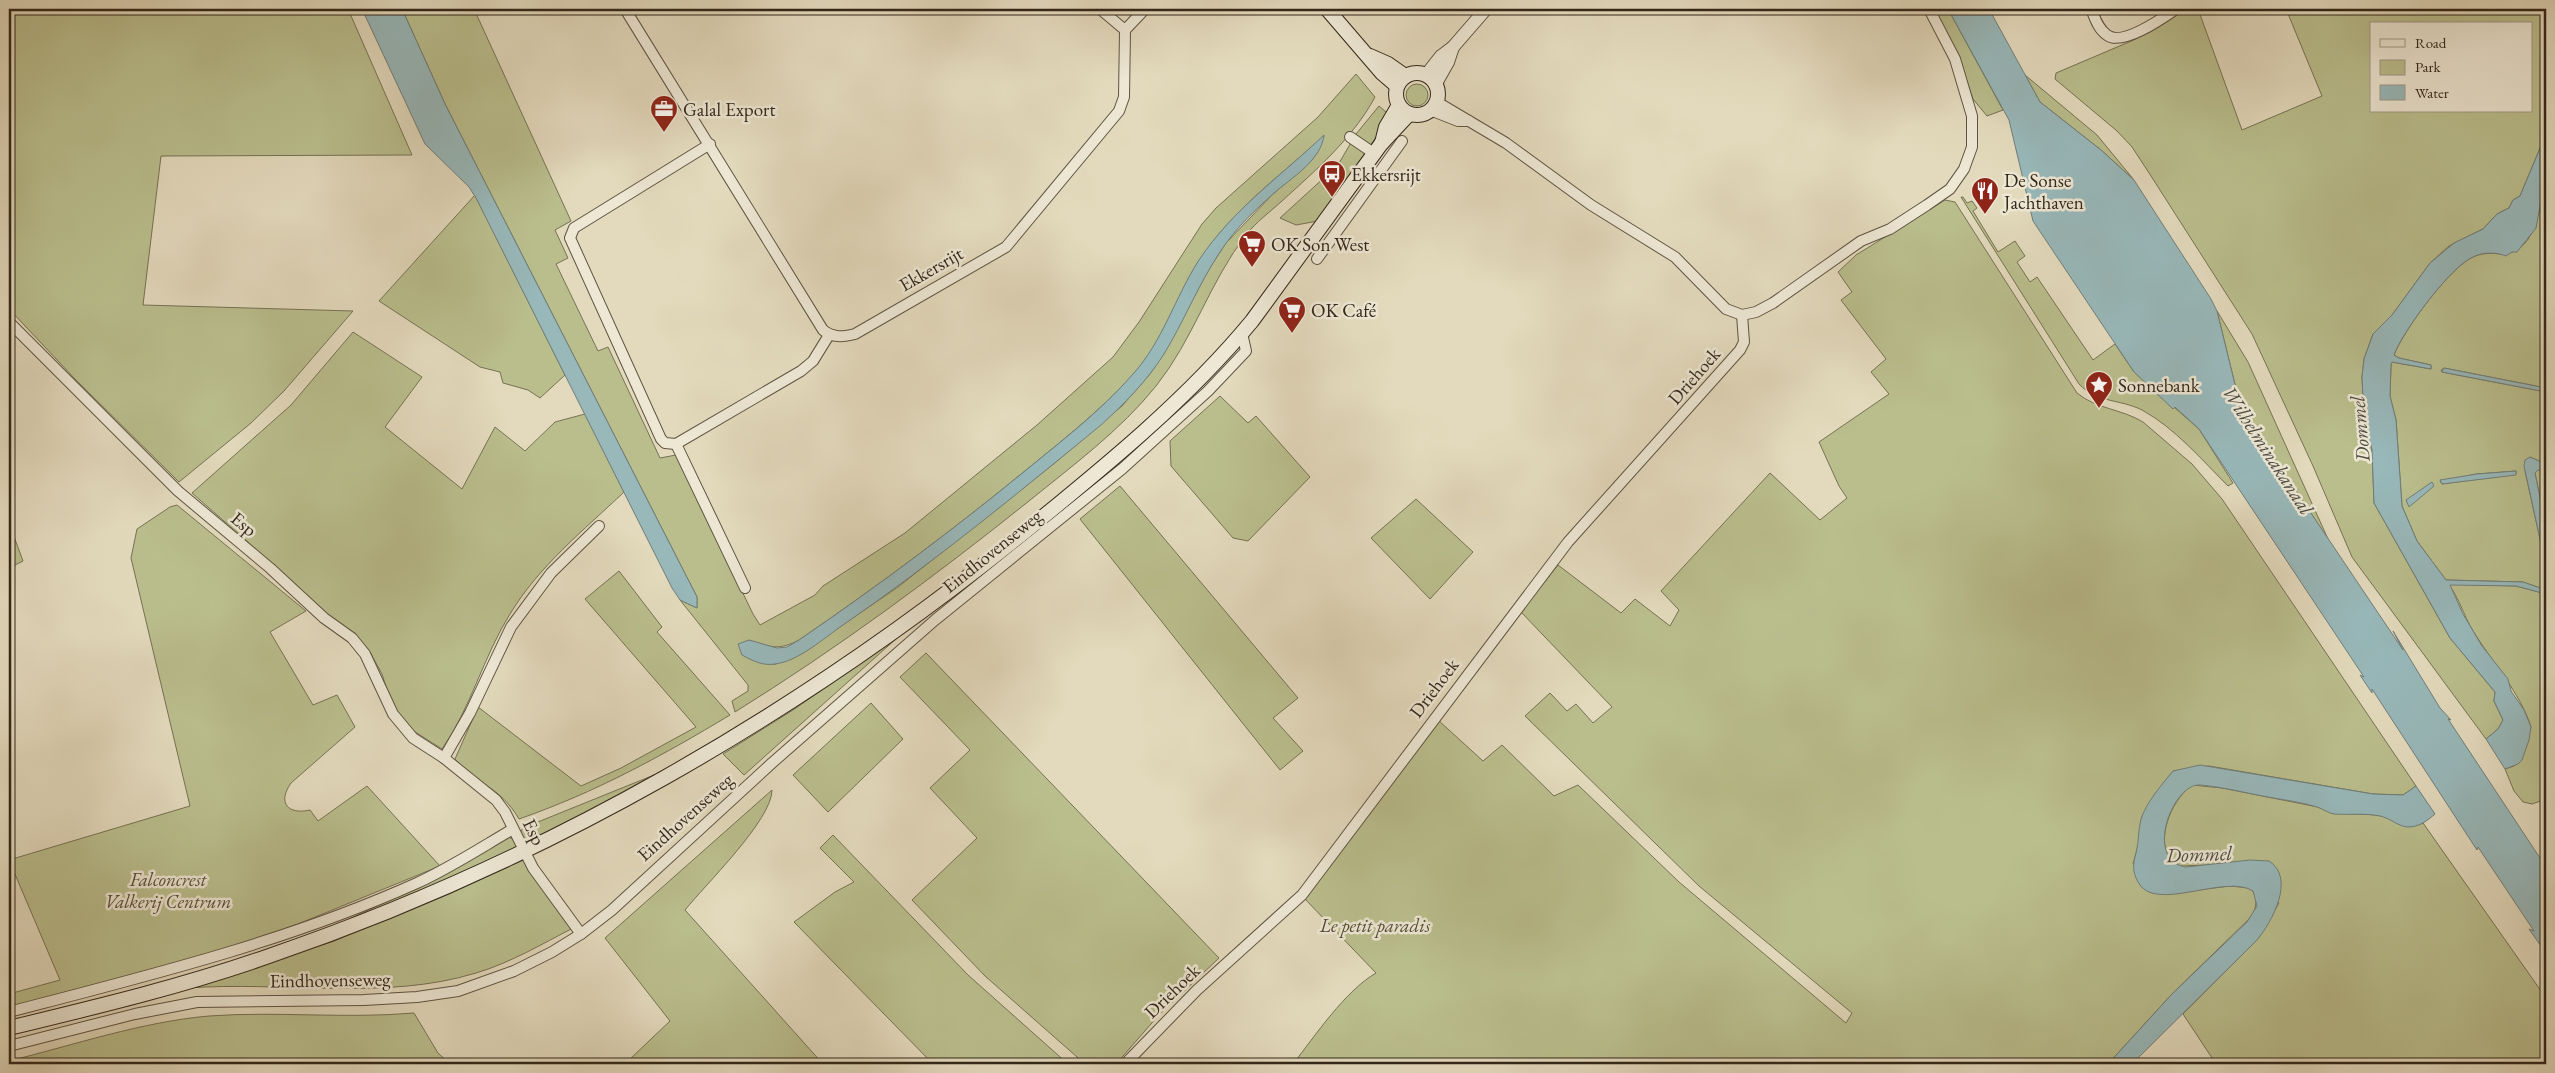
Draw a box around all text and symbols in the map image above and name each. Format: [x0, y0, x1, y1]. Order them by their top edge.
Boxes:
legend [2370, 22, 2532, 112]
text: Road [2415, 33, 2447, 52]
text: Park [2415, 57, 2442, 76]
text: Water [2415, 83, 2449, 102]
office icon: Galal Export [649, 94, 679, 133]
place label: Galal Export [683, 97, 775, 122]
bus stop icon: Ekkersrijt [1317, 159, 1347, 198]
place label: Ekkersrijt [1351, 162, 1421, 187]
place label: De Sonse Jachthaven [2002, 168, 2084, 215]
restaurant icon: De Sonse Jachthaven [1970, 176, 2000, 215]
supermarket icon: OK Son West [1237, 229, 1267, 268]
place label: OK Son West [1271, 232, 1369, 257]
street label: Ekkersrijt [895, 241, 967, 297]
supermarket icon: OK Café [1277, 295, 1307, 334]
place label: OK Café [1311, 298, 1376, 323]
street label: Driehoek [1662, 341, 1727, 410]
place icon: Sonnebank [2084, 370, 2114, 409]
place label: Sonnebank [2118, 373, 2201, 398]
water label: Wilhelminakanaal [2217, 381, 2320, 521]
water label: Dommel [2344, 394, 2376, 464]
street label: Eindhovenseweg [937, 503, 1047, 599]
street label: Esp [226, 506, 262, 542]
street label: Driehoek [1403, 652, 1465, 723]
street label: Eindhovenseweg [632, 767, 739, 867]
street label: Esp [517, 815, 551, 850]
water label: Dommel [2165, 840, 2234, 868]
park label: Falconcrest Valkerij Centrum [105, 867, 231, 914]
park label: Le petit paradis [1319, 913, 1431, 938]
street label: Driehoek [1139, 958, 1206, 1024]
street label: Eindhovenseweg [269, 966, 391, 994]

